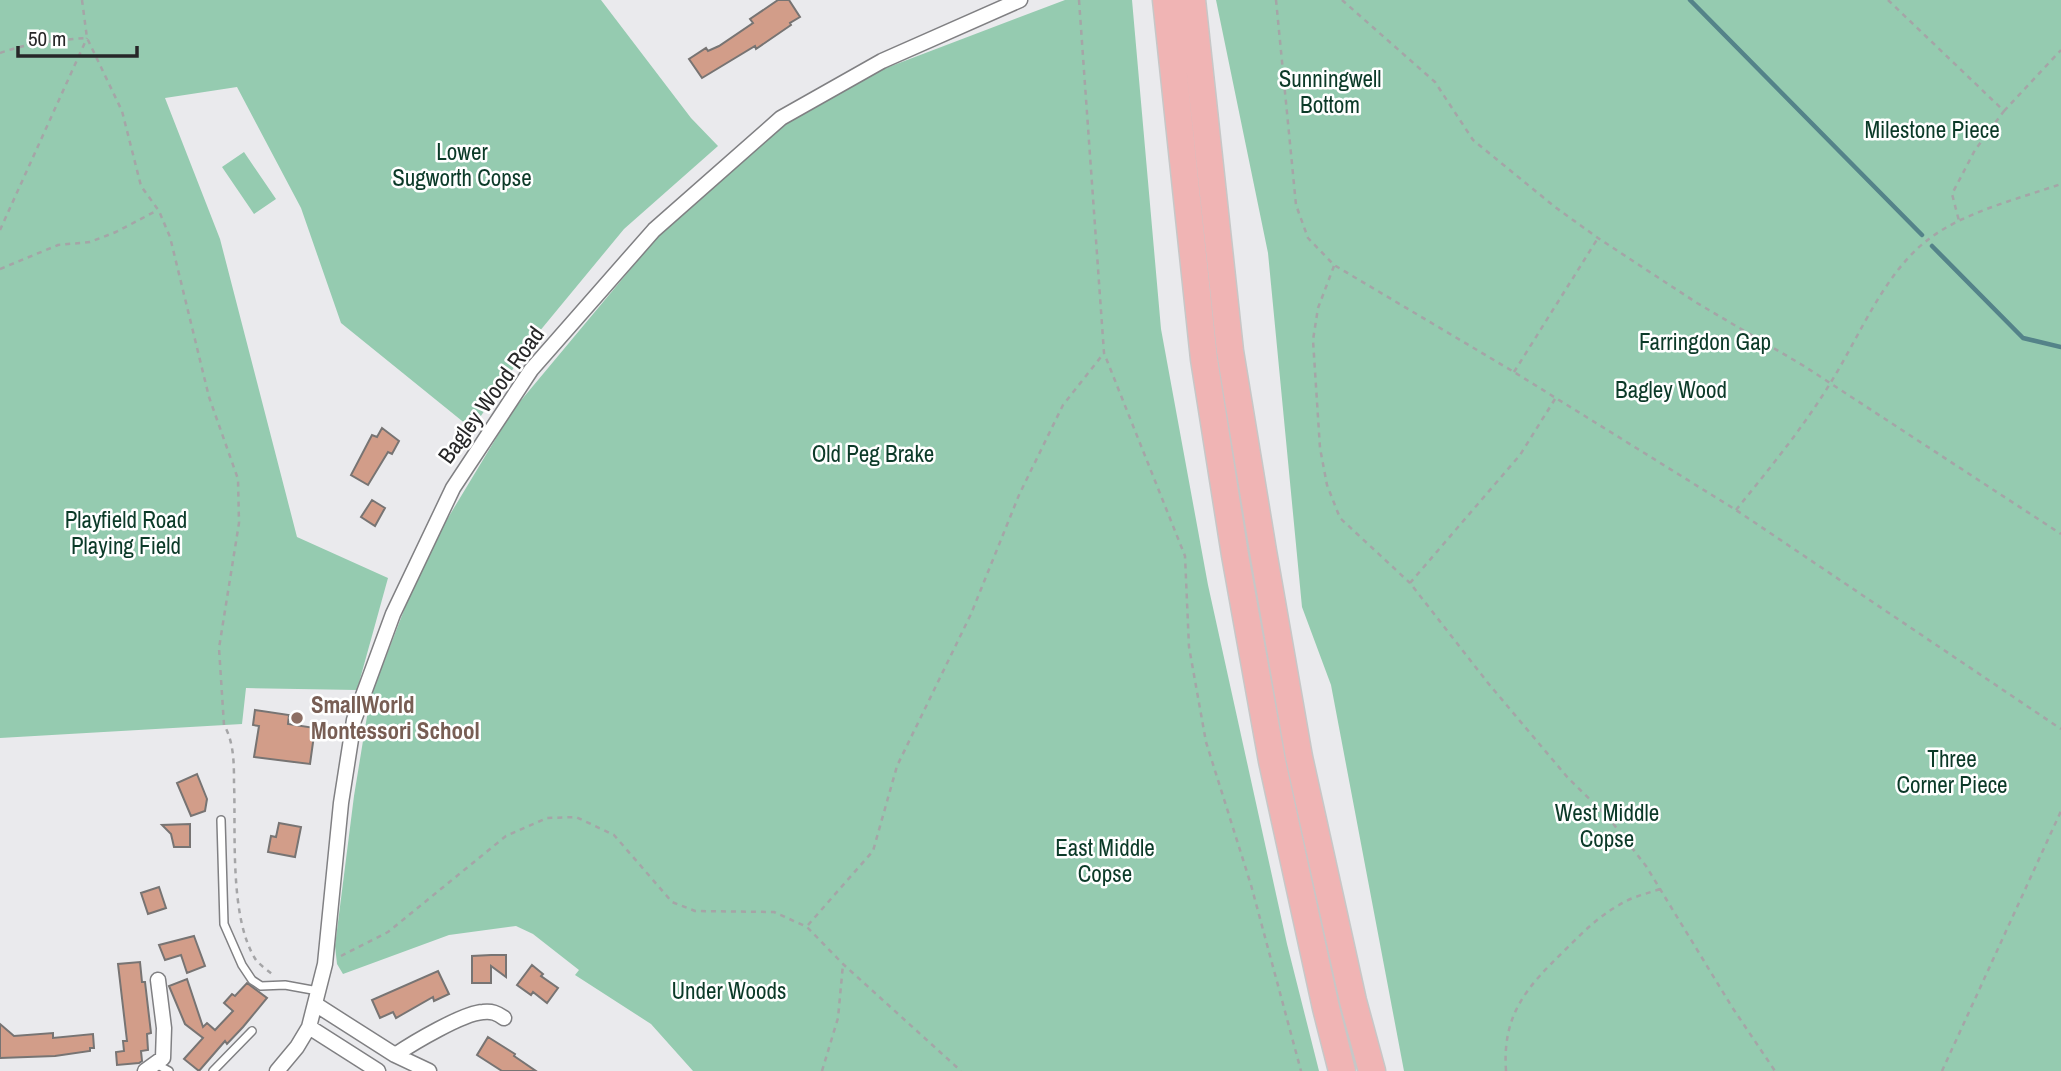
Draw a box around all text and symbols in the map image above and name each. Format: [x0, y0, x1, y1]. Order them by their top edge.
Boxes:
scale bar [18, 14, 136, 58]
text: 50 m [28, 24, 66, 53]
park label: Sunningwell Bottom [1279, 63, 1381, 120]
park label: Milestone Piece [1864, 114, 2000, 145]
park label: Lower Sugworth Copse [392, 136, 532, 193]
street label: Bagley Wood Road [430, 320, 551, 469]
park label: Farringdon Gap [1639, 326, 1771, 357]
park label: Bagley Wood [1615, 374, 1727, 405]
park label: Old Peg Brake [812, 438, 934, 469]
park label: Playfield Road Playing Field [65, 504, 187, 561]
place label: SmallWorld Montessori School [311, 689, 480, 746]
marker: SmallWorld Montessori School [289, 710, 305, 726]
park label: Three Corner Piece [1896, 743, 2008, 800]
park label: West Middle Copse [1555, 797, 1659, 854]
park label: East Middle Copse [1055, 832, 1155, 889]
park label: Under Woods [672, 975, 786, 1006]

